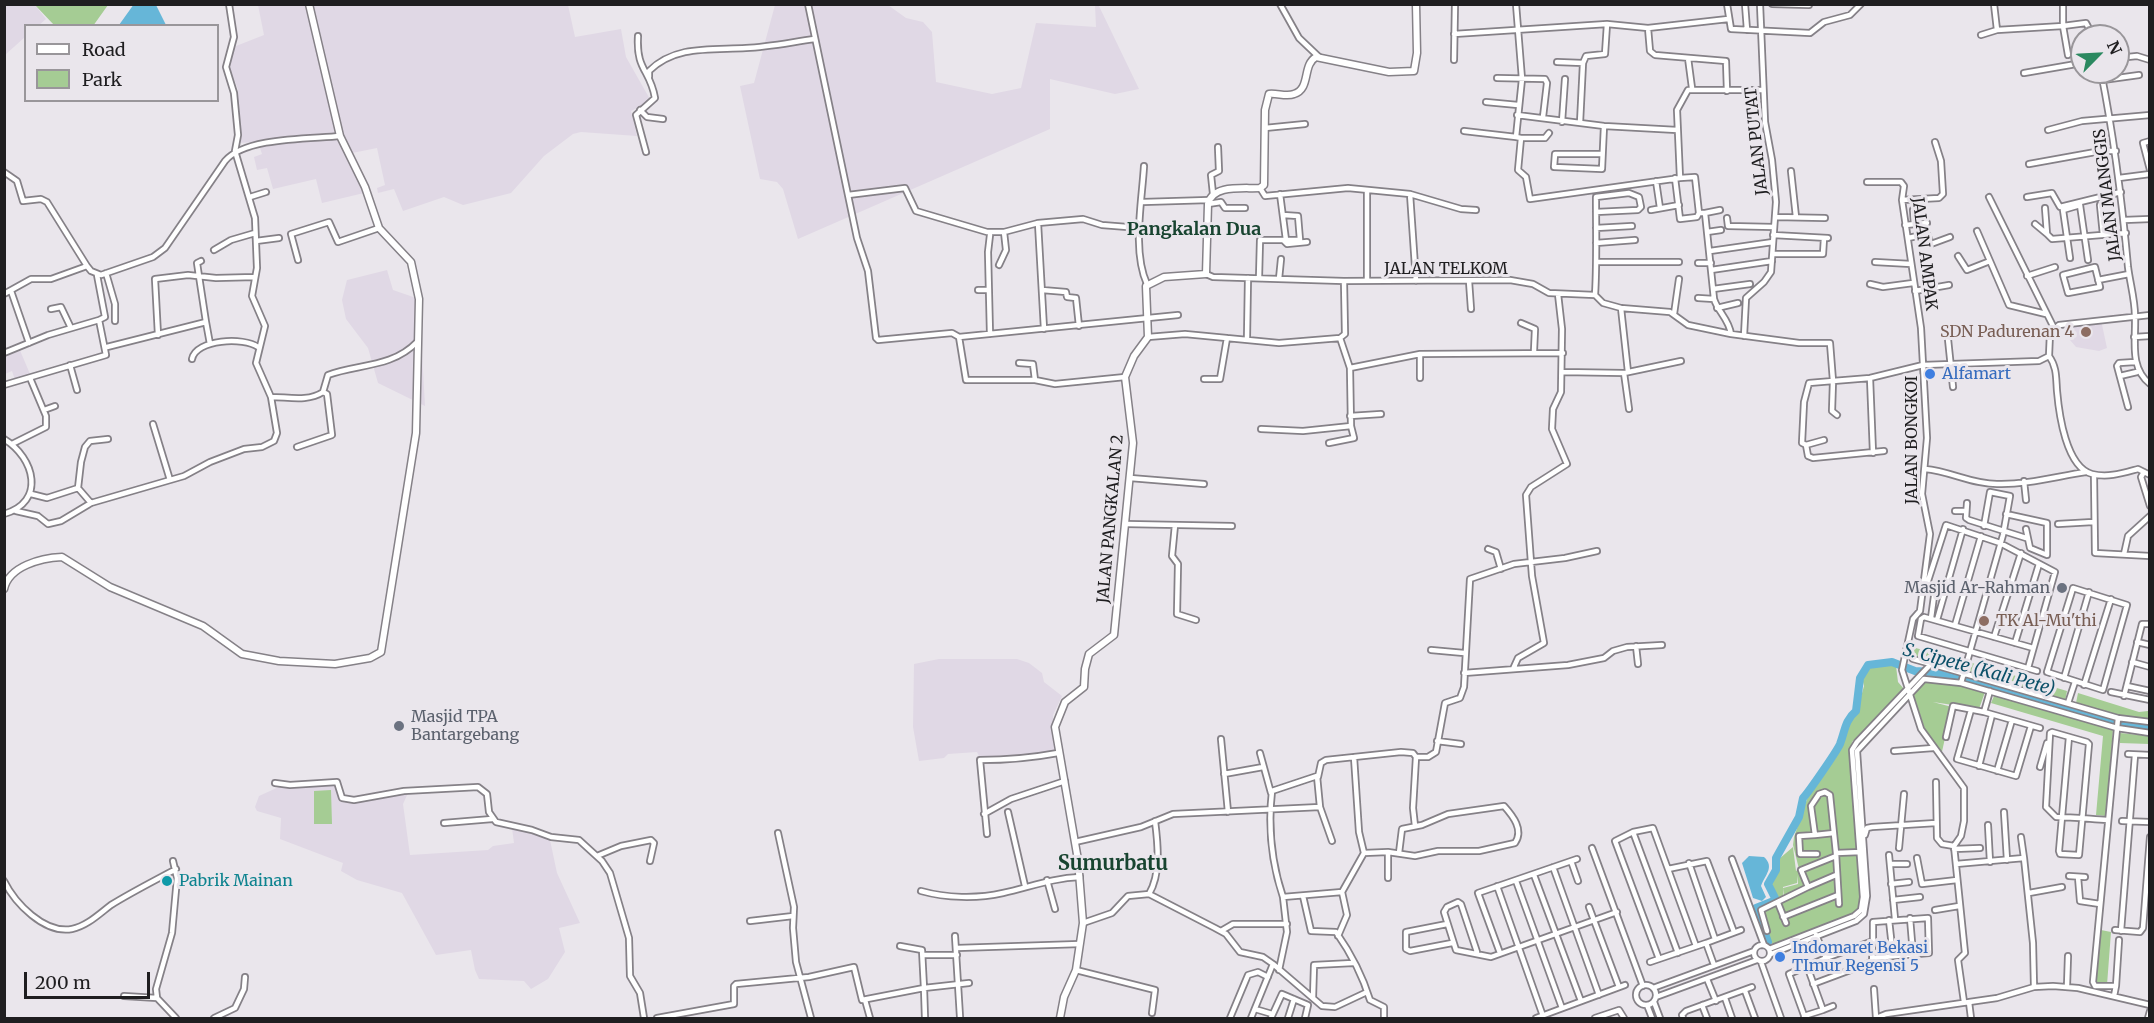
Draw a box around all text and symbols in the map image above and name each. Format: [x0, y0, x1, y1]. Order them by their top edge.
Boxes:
legend [24, 24, 219, 102]
north arrow [2070, 24, 2130, 84]
text: Road [82, 38, 126, 61]
text: N [2103, 38, 2126, 57]
text: Park [82, 68, 122, 91]
street label: JALAN PUTAT [1742, 86, 1772, 196]
street label: JALAN MANGGIS [2090, 128, 2126, 262]
street label: JALAN AMPAK [1908, 196, 1940, 312]
district label: Pangkalan Dua [1127, 219, 1261, 241]
street label: JALAN TELKOM [1384, 259, 1508, 279]
place label: SDN Padurenan 4 [1940, 322, 2074, 342]
marker: SDN Padurenan 4 [2079, 325, 2093, 339]
place label: Alfamart [1942, 364, 2011, 384]
marker: Alfamart [1923, 367, 1937, 381]
street label: JALAN BONGKOI [1902, 375, 1922, 505]
street label: JALAN PANGKALAN 2 [1094, 434, 1128, 604]
place label: Masjid Ar-Rahman [1904, 578, 2050, 598]
marker: Masjid Ar-Rahman [2055, 581, 2069, 595]
place label: TK Al-Mu'thi [1996, 611, 2097, 631]
marker: TK Al-Mu'thi [1977, 614, 1991, 628]
water label: S. Cipete (Kali Pete) [1901, 639, 2057, 701]
place label: Masjid TPA Bantargebang [411, 707, 519, 745]
marker: Masjid TPA Bantargebang [392, 719, 406, 733]
district label: Sumurbatu [1058, 852, 1168, 876]
place label: Pabrik Mainan [179, 871, 293, 891]
marker: Pabrik Mainan [160, 874, 174, 888]
place label: Indomaret Bekasi TImur Regensi 5 [1792, 938, 1928, 976]
marker: Indomaret Bekasi TImur Regensi 5 [1773, 950, 1787, 964]
scale bar [27, 960, 153, 998]
text: 200 m [35, 971, 91, 994]

